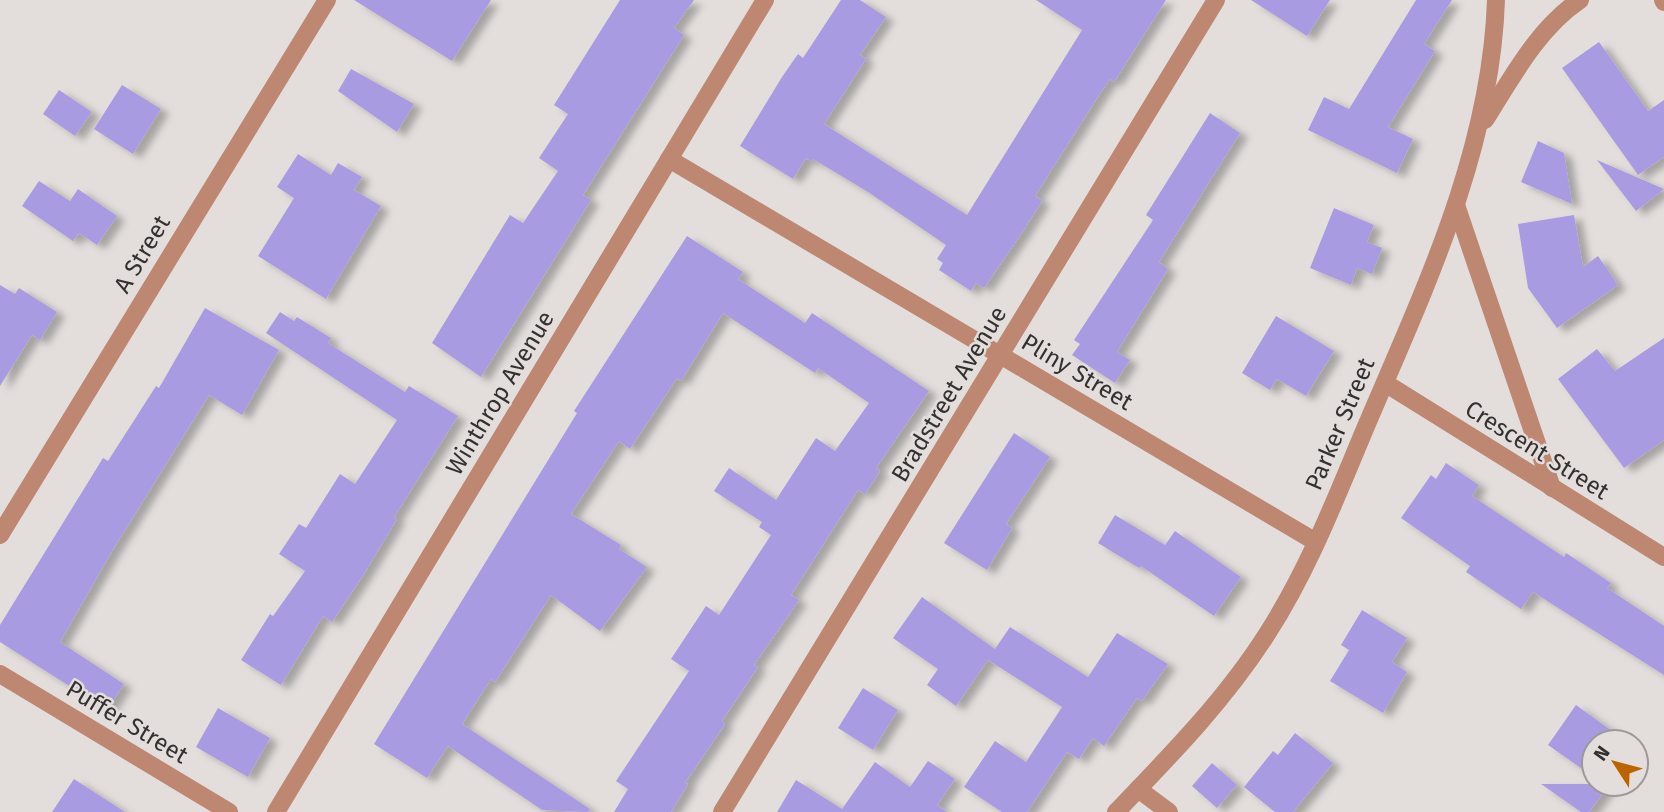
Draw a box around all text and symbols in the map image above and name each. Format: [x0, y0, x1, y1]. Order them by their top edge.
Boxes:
street label: A Street [108, 210, 176, 298]
street label: Bradstreet Avenue [886, 301, 1012, 487]
street label: Winthrop Avenue [440, 306, 560, 480]
street label: Pliny Street [1016, 328, 1138, 416]
street label: Parker Street [1300, 353, 1381, 494]
street label: Crescent Street [1460, 395, 1614, 506]
street label: Puffer Street [61, 675, 193, 769]
north arrow [1580, 728, 1650, 798]
text: N [1589, 741, 1615, 765]

